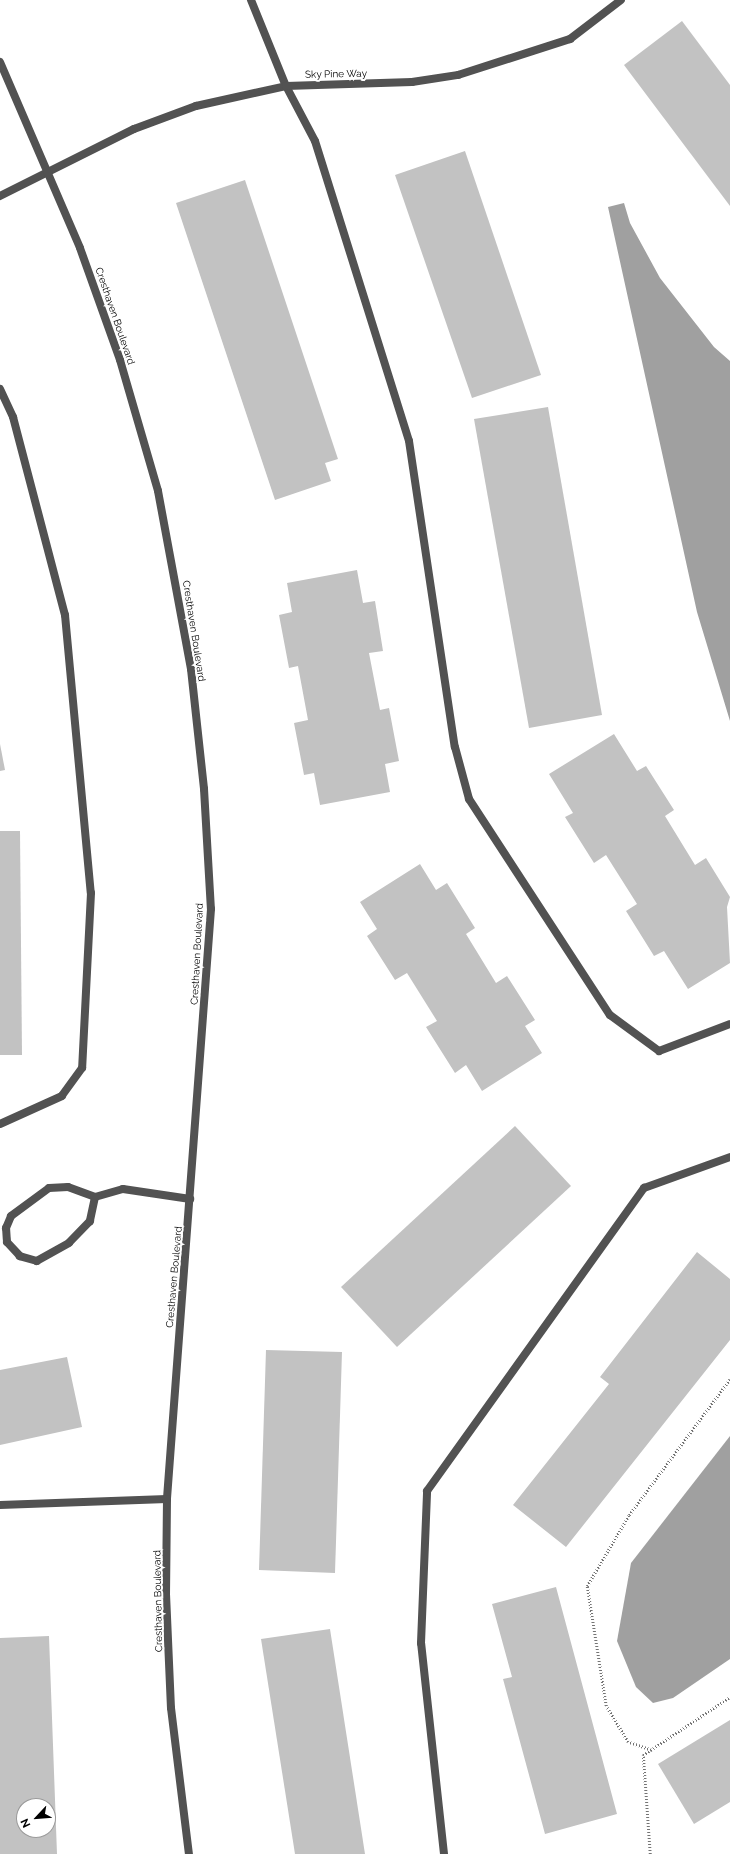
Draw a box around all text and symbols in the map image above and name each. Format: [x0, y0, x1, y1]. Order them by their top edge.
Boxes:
street label: Sky Pine Way [305, 67, 367, 81]
street label: Cresthaven Boulevard [93, 266, 137, 366]
street label: Cresthaven Boulevard [180, 580, 208, 682]
street label: Cresthaven Boulevard [188, 903, 206, 1005]
street label: Cresthaven Boulevard [164, 1226, 184, 1328]
street label: Cresthaven Boulevard [151, 1550, 165, 1652]
north arrow [16, 1798, 56, 1838]
text: N [18, 1816, 33, 1830]

